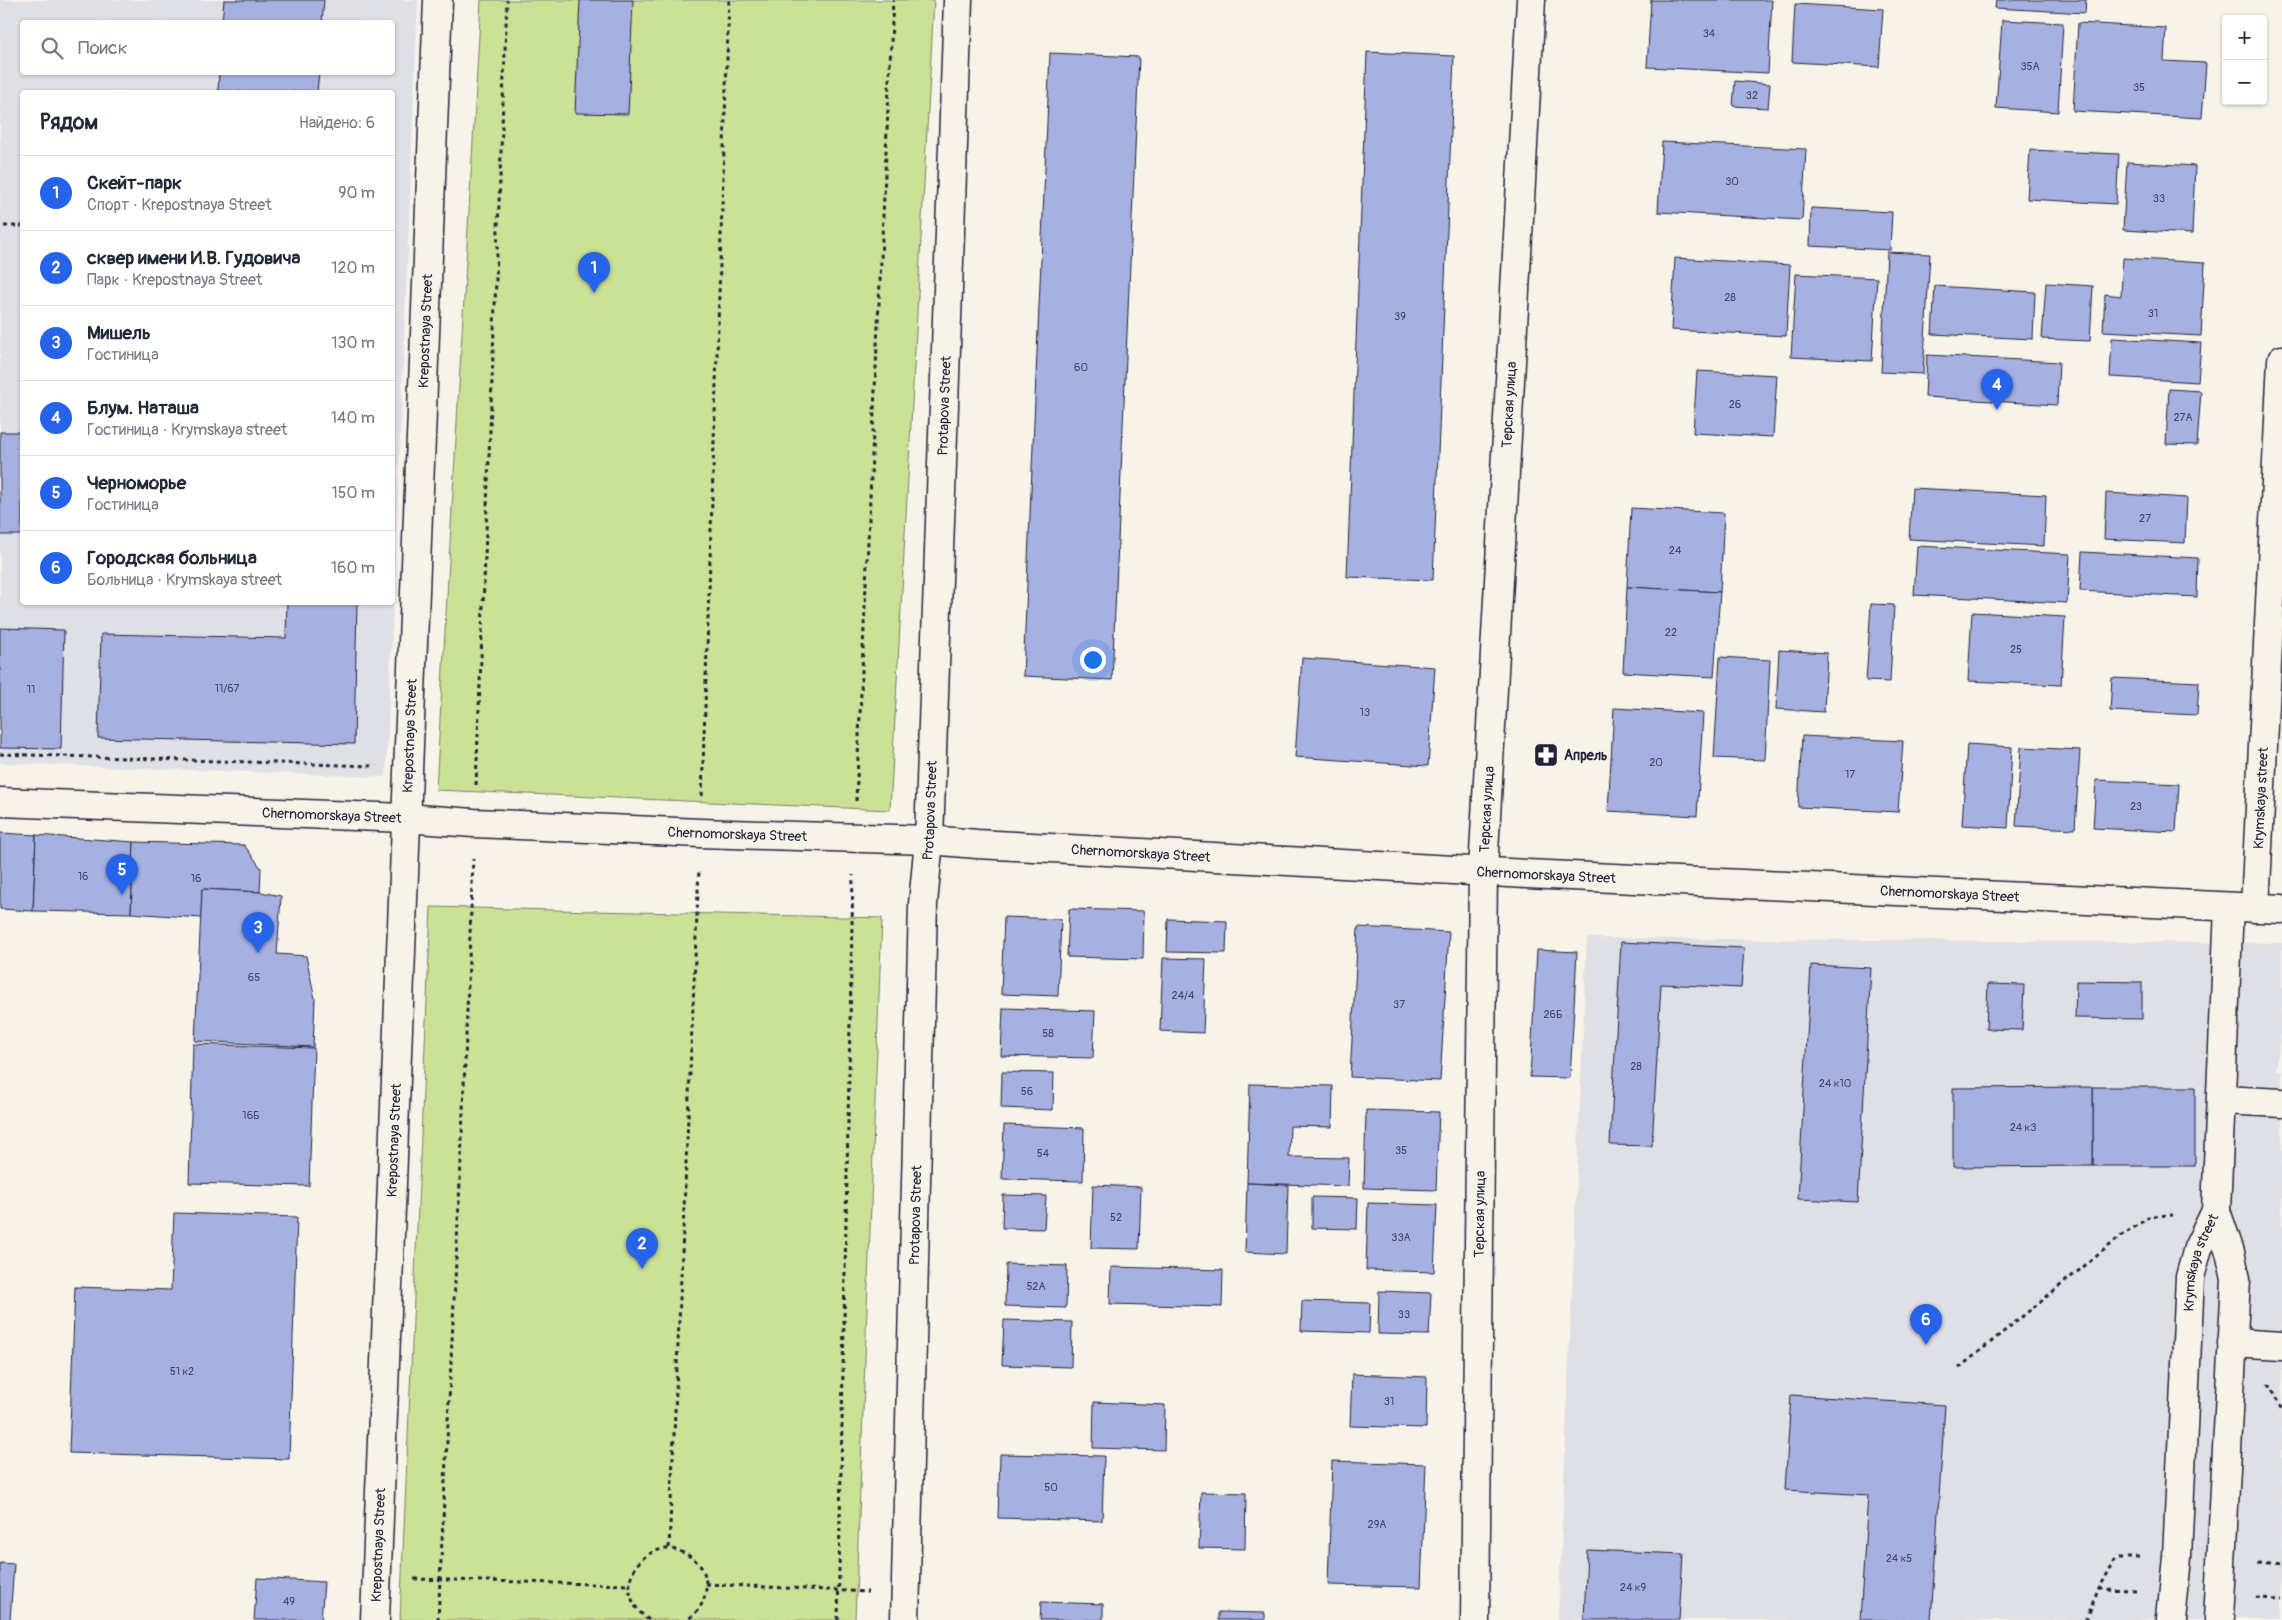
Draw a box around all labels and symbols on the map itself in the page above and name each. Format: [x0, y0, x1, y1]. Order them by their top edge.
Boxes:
house number: 34 [1703, 27, 1716, 40]
house number: 35А [2020, 60, 2040, 73]
house number: 35 [2133, 81, 2145, 94]
house number: 32 [1746, 89, 1758, 102]
house number: 30 [1725, 175, 1739, 188]
house number: 33 [2153, 192, 2165, 205]
pin: 1 [578, 252, 610, 293]
street label: Krepostnaya Street [414, 273, 436, 388]
house number: 28 [1724, 291, 1736, 304]
house number: 31 [2148, 307, 2158, 320]
house number: 39 [1394, 310, 1406, 323]
street label: Protapova Street [934, 355, 954, 456]
house number: 60 [1074, 361, 1088, 374]
street label: Терская улица [1498, 361, 1520, 449]
pin: 4 [1981, 369, 2013, 410]
house number: 26 [1729, 398, 1741, 411]
house number: 27А [2173, 411, 2193, 424]
house number: 27 [2139, 512, 2151, 525]
house number: 24 [1669, 544, 1682, 557]
house number: 22 [1665, 626, 1677, 639]
house number: 25 [2010, 643, 2022, 656]
your location [1080, 647, 1106, 673]
street label: Krepostnaya Street [399, 678, 420, 793]
house number: 11/67 [215, 682, 240, 695]
house number: 11 [27, 683, 35, 696]
house number: 13 [1360, 706, 1370, 719]
pharmacy icon: Апрель [1533, 742, 1559, 768]
street label: Krymskaya street [2249, 746, 2271, 849]
place label: Апрель [1564, 747, 1608, 764]
house number: 20 [1649, 756, 1663, 769]
street label: Protapova Street [919, 760, 940, 861]
street label: Терская улица [1476, 765, 1497, 853]
house number: 17 [1845, 768, 1855, 781]
house number: 23 [2130, 800, 2142, 813]
street label: Chernomorskaya Street [262, 804, 402, 826]
street label: Chernomorskaya Street [667, 823, 808, 845]
street label: Chernomorskaya Street [1071, 841, 1211, 865]
pin: 5 [106, 854, 138, 895]
street label: Chernomorskaya Street [1476, 863, 1617, 887]
house number: 16 [78, 870, 88, 883]
house number: 16 [191, 872, 201, 885]
street label: Chernomorskaya Street [1880, 882, 2020, 905]
pin: 3 [242, 912, 274, 953]
house number: 65 [248, 971, 260, 984]
house number: 24/4 [1172, 989, 1195, 1002]
house number: 37 [1393, 998, 1405, 1011]
house number: 26Б [1543, 1008, 1563, 1021]
house number: 58 [1042, 1027, 1054, 1040]
house number: 28 [1630, 1060, 1642, 1073]
house number: 24 к10 [1819, 1077, 1851, 1090]
street label: Krepostnaya Street [383, 1083, 404, 1198]
house number: 56 [1021, 1085, 1033, 1098]
house number: 16Б [242, 1109, 260, 1122]
house number: 24 к3 [2010, 1121, 2036, 1134]
house number: 35 [1395, 1144, 1407, 1157]
house number: 54 [1037, 1147, 1050, 1160]
street label: Protapova Street [905, 1165, 925, 1265]
street label: Терская улица [1470, 1171, 1488, 1257]
street label: Krymskaya street [2180, 1210, 2222, 1312]
house number: 52 [1110, 1211, 1122, 1224]
pin: 2 [626, 1228, 658, 1269]
house number: 33А [1391, 1231, 1411, 1244]
house number: 52А [1026, 1280, 1046, 1293]
pin: 6 [1910, 1304, 1942, 1345]
house number: 33 [1398, 1308, 1410, 1321]
house number: 51 к2 [170, 1365, 194, 1378]
house number: 31 [1384, 1395, 1394, 1408]
house number: 50 [1044, 1481, 1058, 1494]
street label: Krepostnaya Street [367, 1487, 389, 1602]
house number: 29А [1368, 1518, 1386, 1531]
house number: 24 к5 [1886, 1552, 1912, 1565]
house number: 24 к9 [1620, 1581, 1646, 1594]
house number: 49 [283, 1595, 295, 1608]

